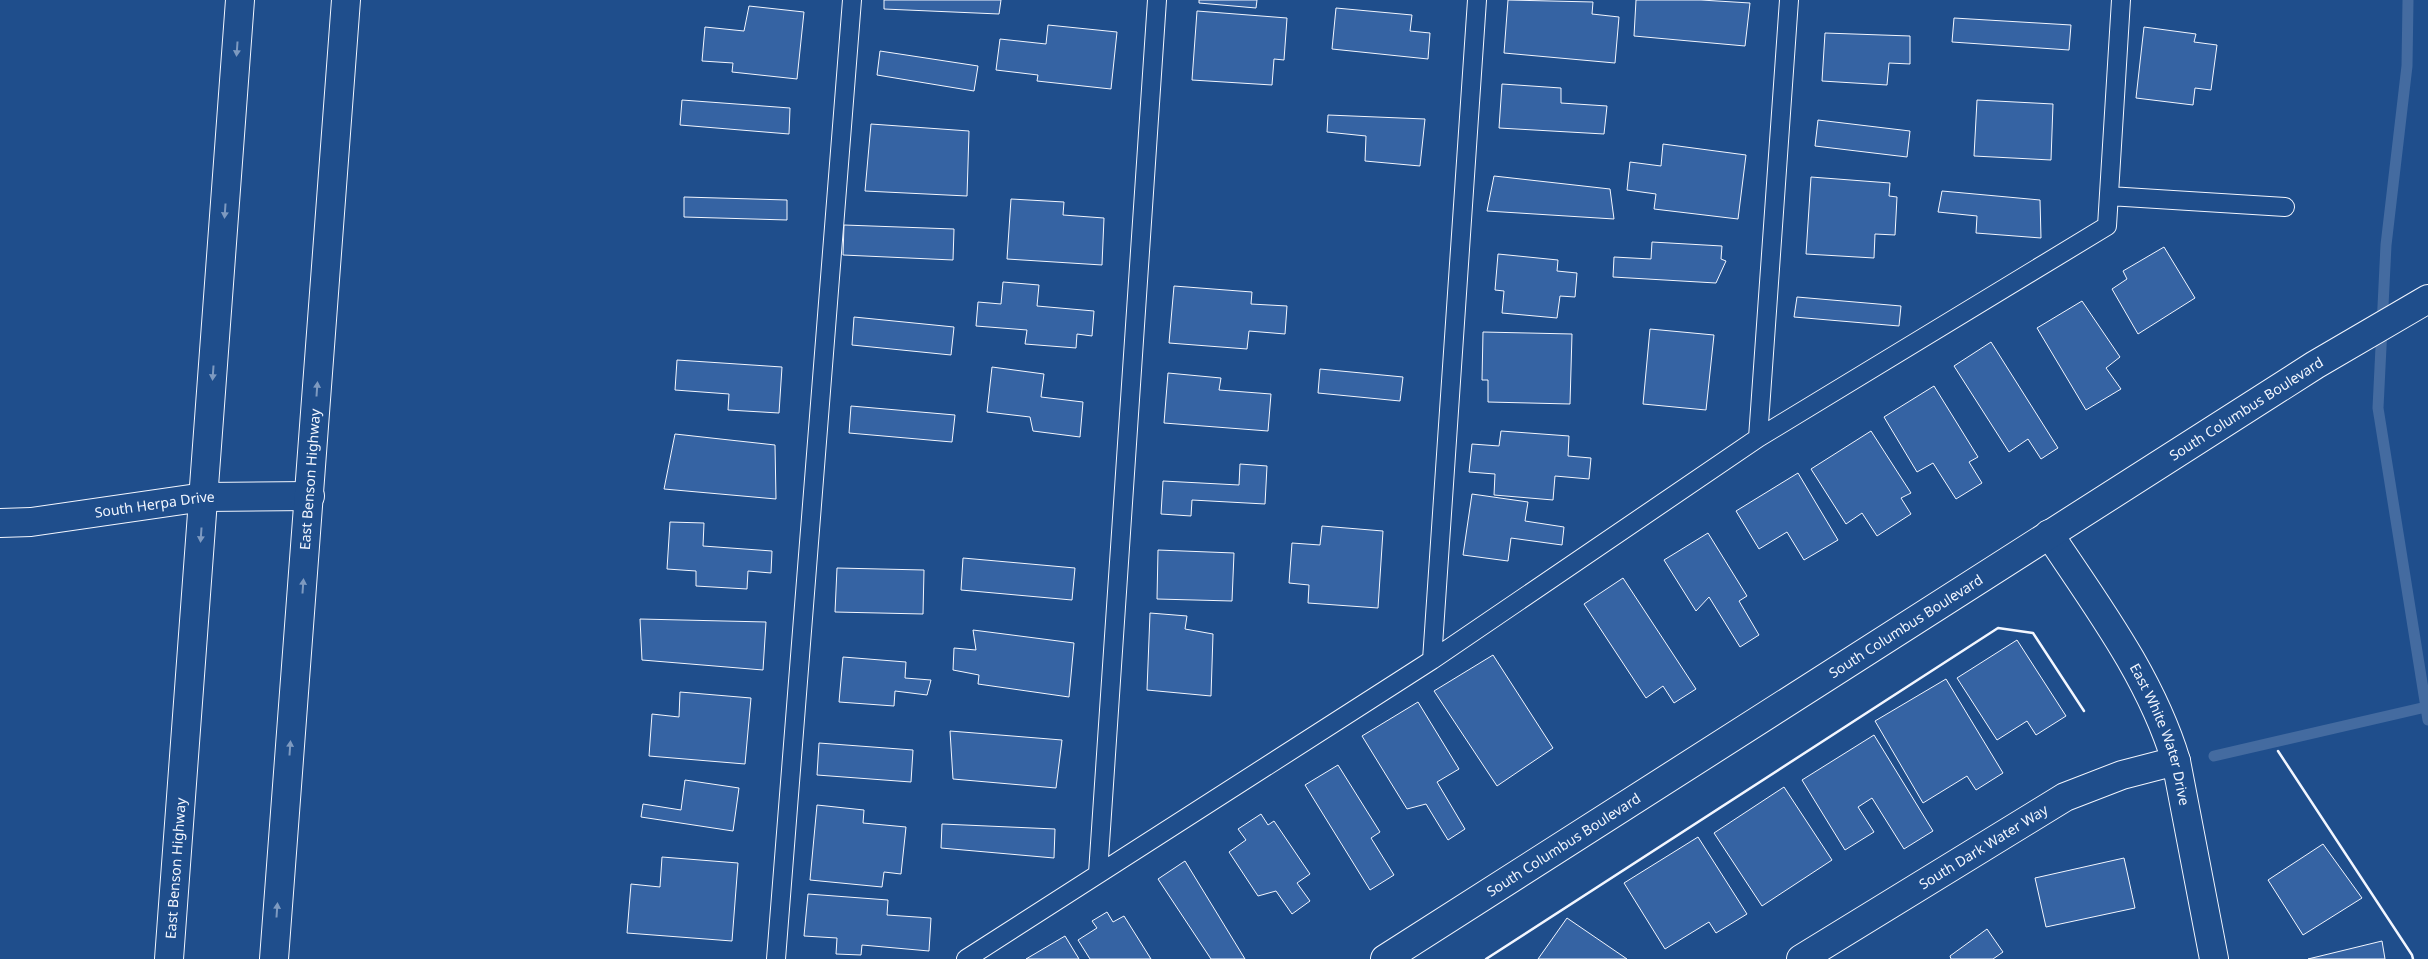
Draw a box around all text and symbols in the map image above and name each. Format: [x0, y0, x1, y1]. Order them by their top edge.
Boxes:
one-way arrow [232, 41, 240, 57]
one-way arrow [220, 203, 228, 219]
street label: South Columbus Boulevard [2165, 352, 2327, 465]
one-way arrow [209, 365, 217, 381]
one-way arrow [314, 381, 322, 397]
street label: East Benson Highway [295, 407, 324, 551]
street label: South Herpa Drive [93, 487, 215, 522]
one-way arrow [197, 527, 205, 543]
street label: South Columbus Boulevard [1825, 570, 1986, 682]
one-way arrow [299, 578, 307, 594]
street label: East White Water Drive [2126, 660, 2194, 807]
one-way arrow [286, 740, 294, 756]
street label: South Columbus Boulevard [1483, 788, 1644, 901]
street label: East Benson Highway [161, 796, 190, 939]
street label: South Dark Water Way [1915, 799, 2052, 893]
one-way arrow [274, 902, 282, 918]

